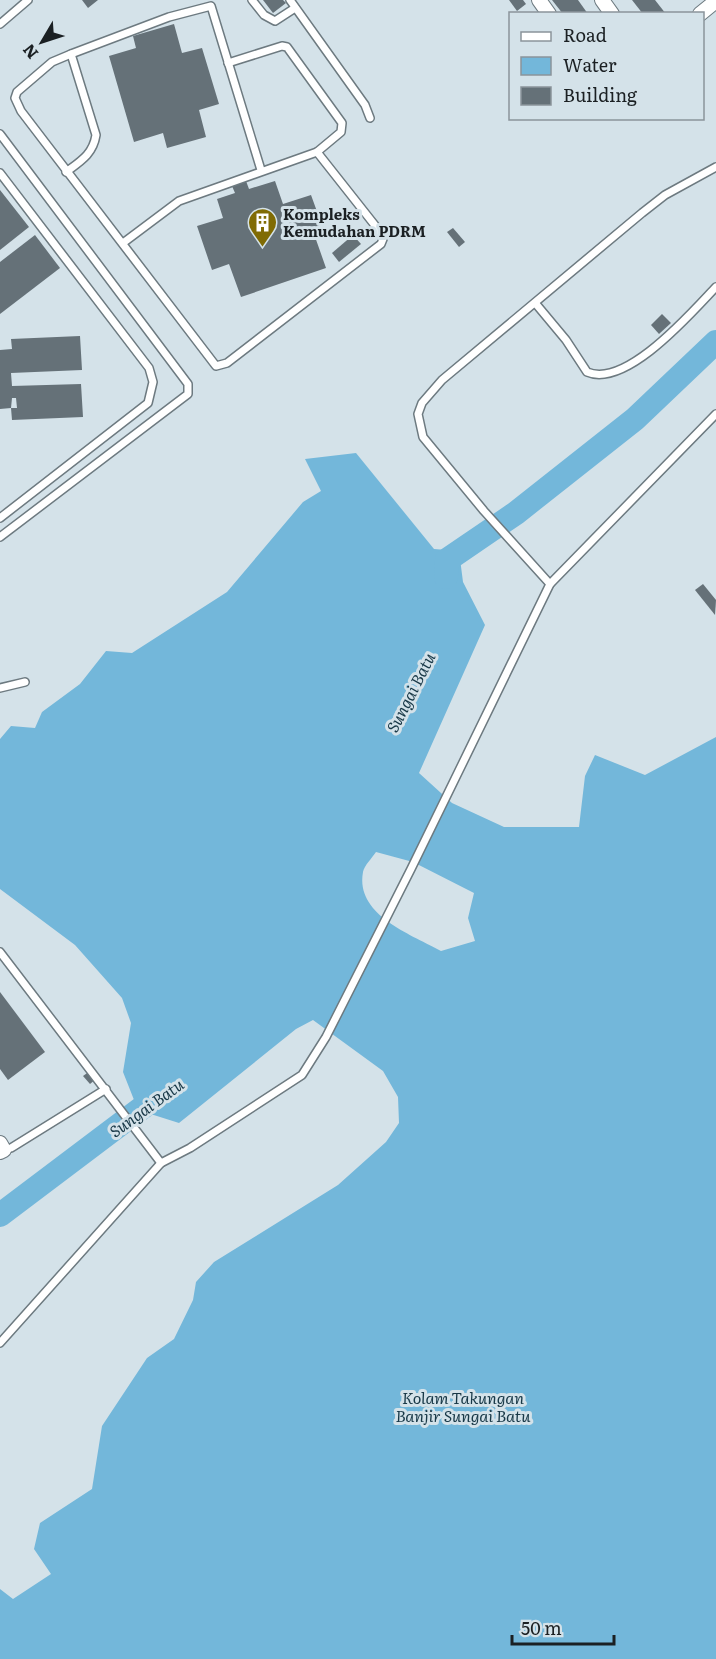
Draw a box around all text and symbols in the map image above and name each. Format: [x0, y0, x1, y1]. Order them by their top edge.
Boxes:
north arrow [12, 12, 72, 72]
legend [509, 12, 704, 120]
text: Road [563, 21, 607, 48]
text: N [16, 39, 43, 65]
text: Water [563, 51, 617, 78]
text: Building [563, 81, 638, 108]
place label: Kompleks Kemudahan PDRM [283, 202, 426, 242]
building icon: Kompleks Kemudahan PDRM [246, 206, 278, 248]
water label: Sungai Batu [380, 647, 441, 736]
water label: Sungai Batu [104, 1071, 189, 1142]
water label: Kolam Takungan Banjir Sungai Batu [396, 1385, 531, 1427]
scale bar [512, 1608, 614, 1646]
text: 50 m [521, 1614, 562, 1641]

